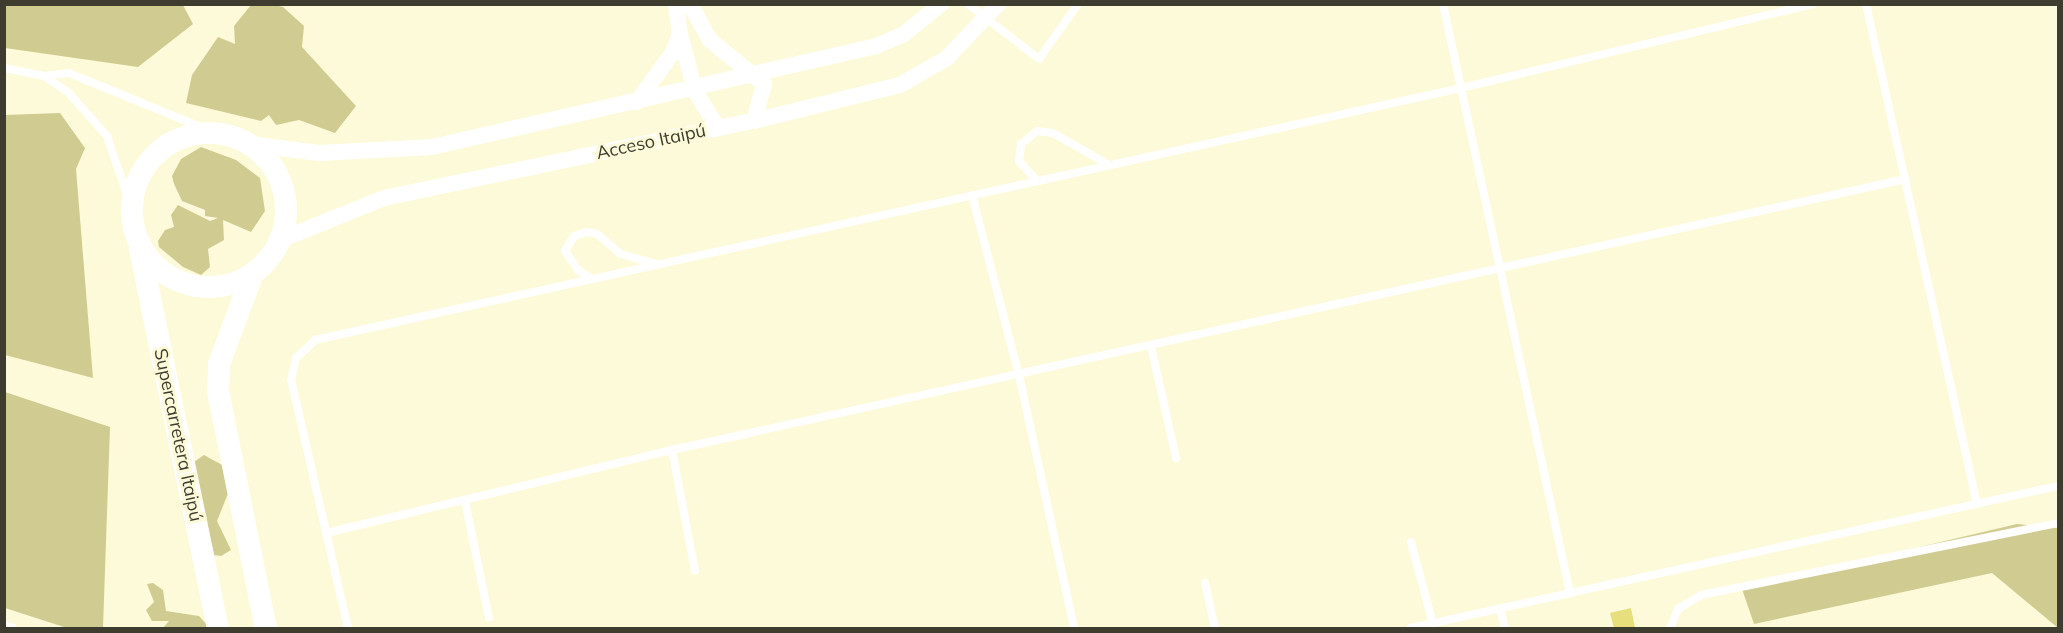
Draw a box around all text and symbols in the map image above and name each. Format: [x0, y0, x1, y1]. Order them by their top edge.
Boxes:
street label: Acceso Itaipú [594, 120, 708, 164]
street label: Supercarretera Itaipú [149, 347, 207, 523]

